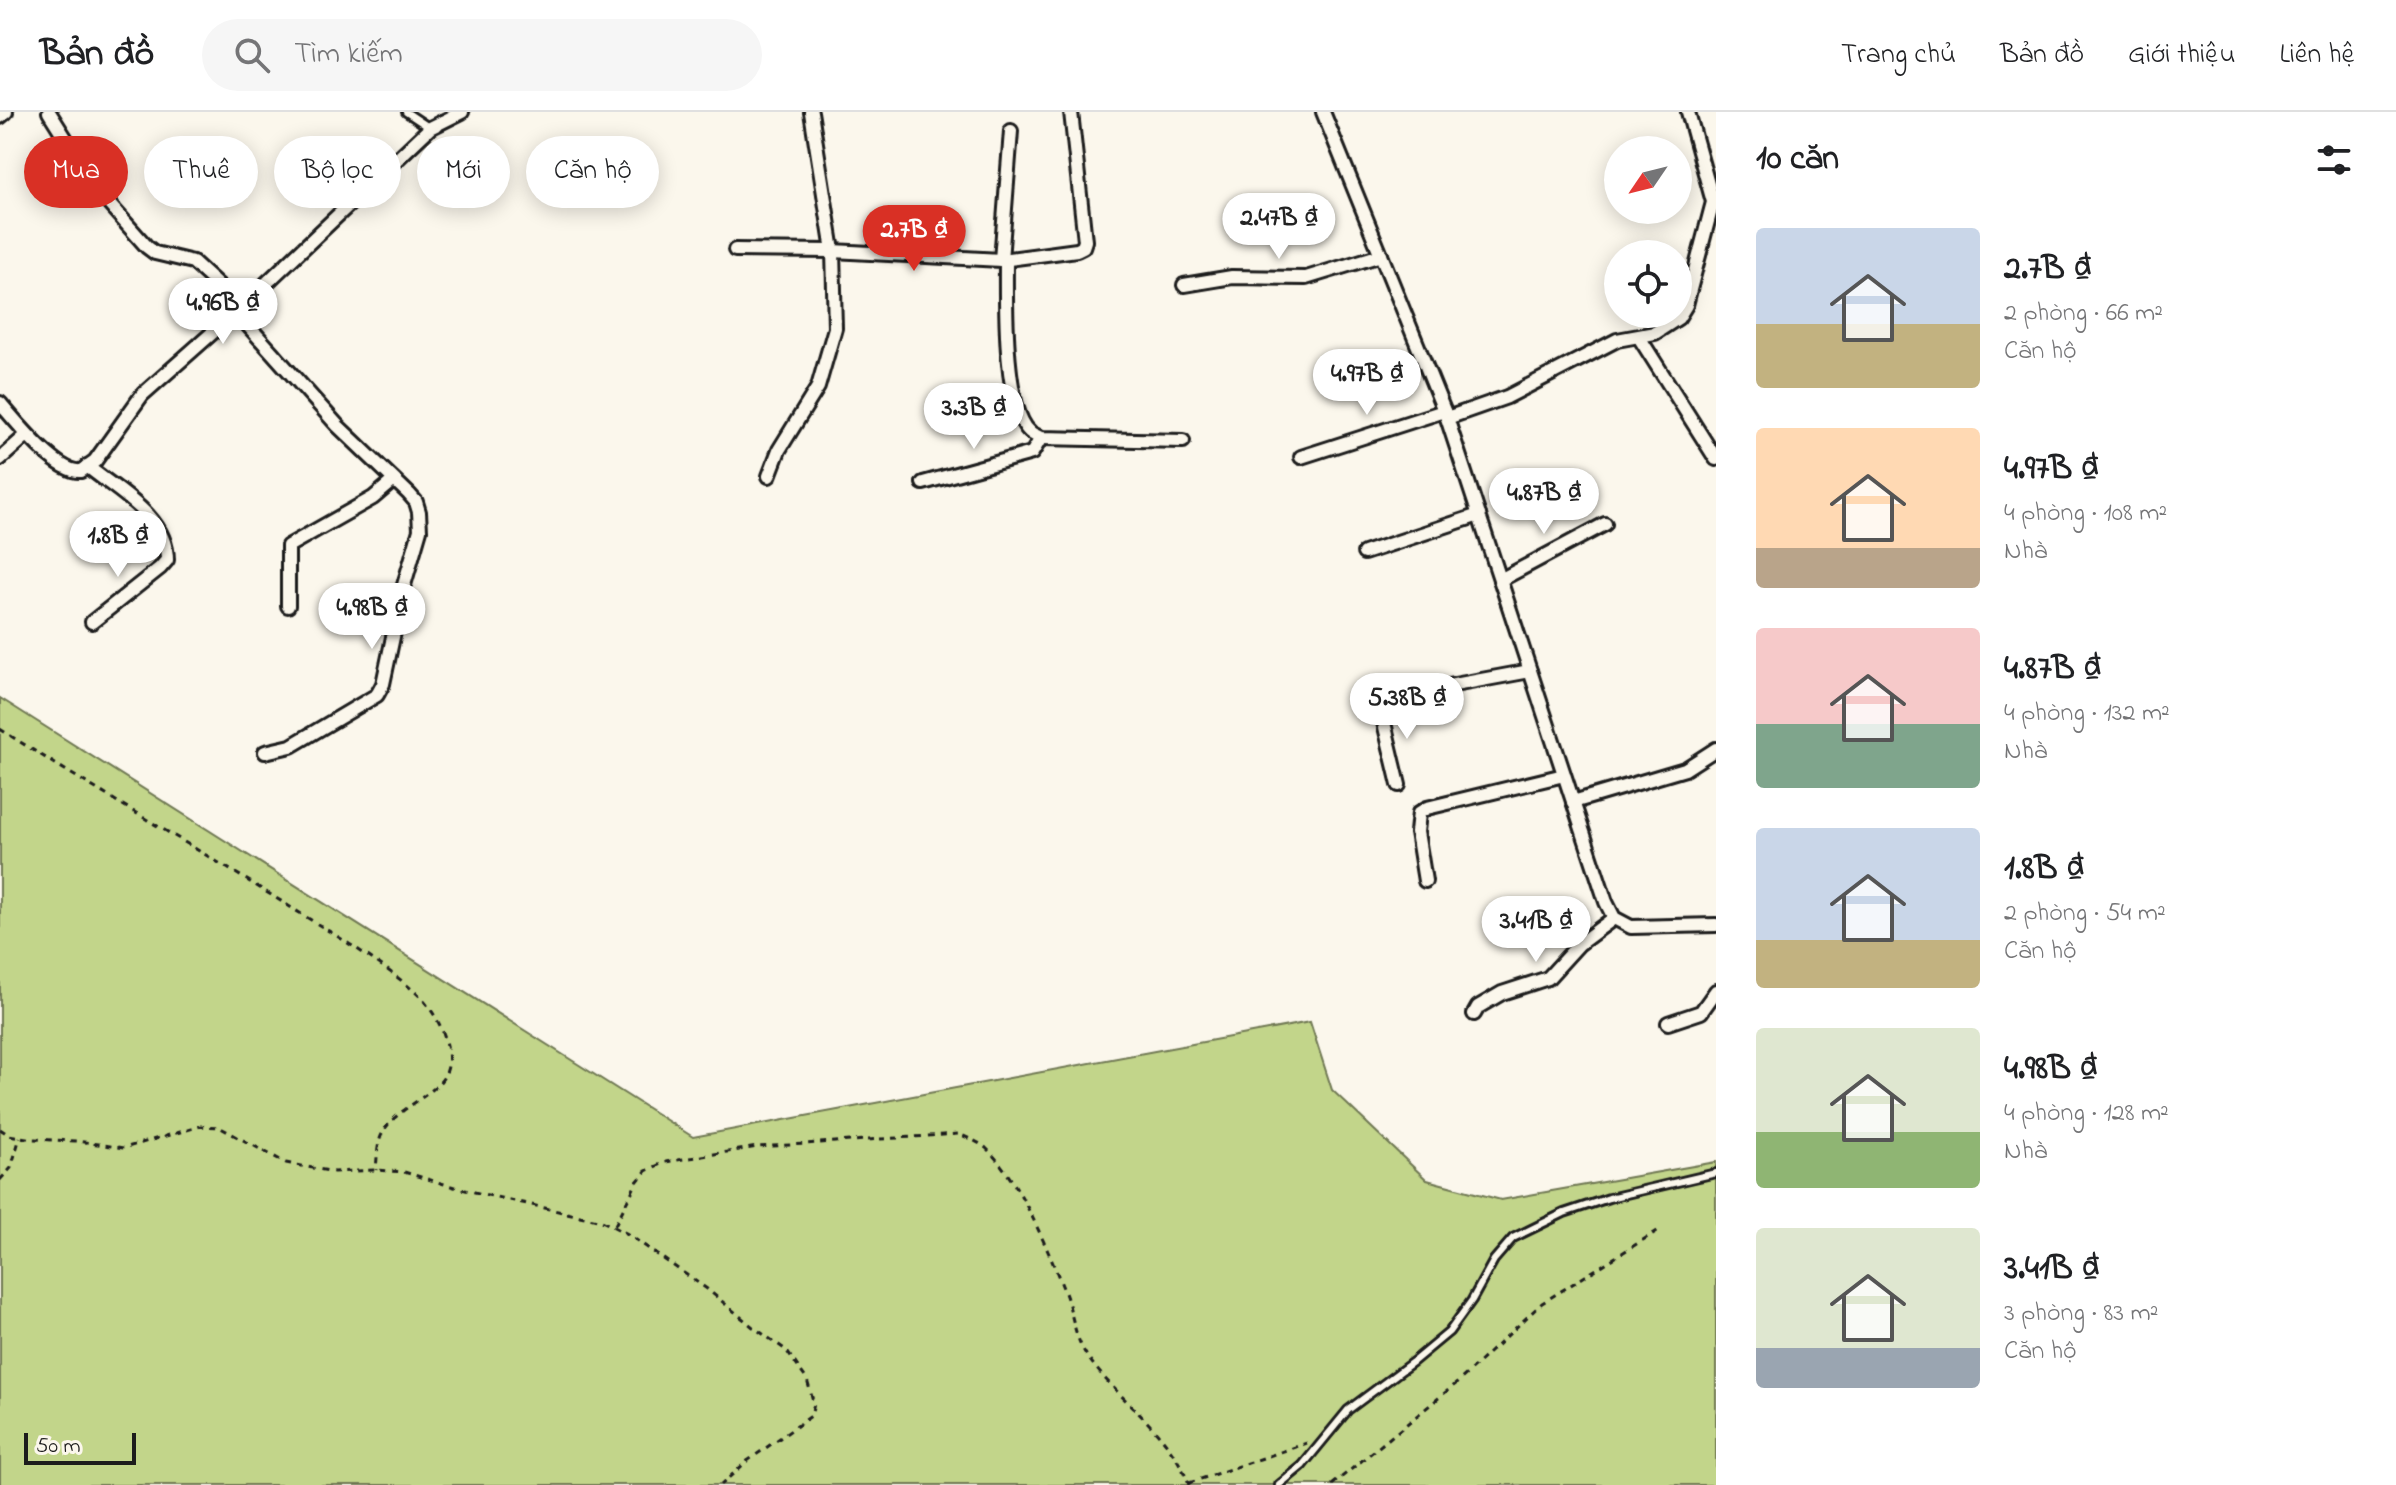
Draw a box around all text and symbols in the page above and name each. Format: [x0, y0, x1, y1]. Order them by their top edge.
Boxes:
search box [202, 19, 762, 91]
text: Bản đồ [40, 27, 154, 83]
icon: search [230, 33, 274, 77]
text: Tìm kiếm [294, 33, 403, 77]
text: Trang chủ [1841, 35, 1956, 76]
text: Bản đồ [2000, 35, 2084, 76]
text: Giới thiệu [2128, 35, 2235, 76]
text: Liên hệ [2279, 35, 2356, 76]
text: 10 căn [1756, 135, 1839, 185]
chip: Mua [24, 136, 128, 208]
chip: Thuê [144, 136, 258, 208]
chip: Bộ lọc [274, 136, 401, 208]
chip: Mới [417, 136, 510, 208]
chip: Căn hộ [526, 136, 659, 208]
north arrow [1604, 136, 1692, 224]
map controls [1604, 136, 1692, 328]
icon: filters [2312, 138, 2356, 182]
pin: 2.47B ₫ [1205, 193, 1353, 261]
text: 2.47B ₫ [1240, 200, 1318, 238]
pin: 2.7B ₫ [849, 205, 979, 273]
text: 2.7B ₫ [881, 212, 947, 250]
button: locate [1604, 240, 1692, 328]
text: 2.7B ₫ [2004, 245, 2091, 295]
icon: home [1820, 260, 1916, 356]
pin: 4.96B ₫ [149, 278, 297, 346]
text: 4.96B ₫ [187, 285, 259, 323]
text: 2 phòng · 66 m² [2004, 295, 2163, 333]
text: Căn hộ [2004, 333, 2076, 371]
pin: 4.97B ₫ [1293, 349, 1441, 417]
text: 4.97B ₫ [1331, 356, 1403, 394]
pin: 3.3B ₫ [909, 383, 1039, 451]
text: 3.3B ₫ [942, 390, 1006, 428]
text: 4.97B ₫ [2004, 445, 2098, 495]
icon: home [1820, 460, 1916, 556]
pin: 4.87B ₫ [1470, 468, 1618, 536]
text: 4.87B ₫ [1507, 475, 1581, 513]
text: 4 phòng · 108 m² [2004, 495, 2167, 533]
pin: 1.8B ₫ [53, 511, 183, 579]
text: 1.8B ₫ [88, 518, 148, 556]
text: Nhà [2004, 533, 2047, 571]
pin: 4.98B ₫ [298, 583, 446, 651]
text: 4.98B ₫ [336, 590, 408, 628]
text: 4.87B ₫ [2004, 645, 2101, 695]
icon: home [1820, 660, 1916, 756]
pin: 5.38B ₫ [1333, 673, 1481, 741]
text: 5.38B ₫ [1368, 680, 1446, 718]
text: 4 phòng · 132 m² [2004, 695, 2170, 733]
text: Nhà [2004, 733, 2047, 771]
text: 1.8B ₫ [2004, 845, 2084, 895]
icon: home [1820, 860, 1916, 956]
text: 2 phòng · 54 m² [2004, 895, 2166, 933]
pin: 3.41B ₫ [1462, 896, 1610, 964]
text: 3.41B ₫ [1500, 903, 1572, 941]
text: Căn hộ [2004, 933, 2076, 971]
text: 4.98B ₫ [2004, 1045, 2097, 1095]
icon: home [1820, 1060, 1916, 1156]
text: 4 phòng · 128 m² [2004, 1095, 2169, 1133]
text: Nhà [2004, 1133, 2047, 1171]
text: 3.41B ₫ [2004, 1245, 2099, 1295]
icon: home [1820, 1260, 1916, 1356]
text: 3 phòng · 83 m² [2004, 1295, 2158, 1333]
text: Căn hộ [2004, 1333, 2076, 1371]
scale bar [24, 1429, 136, 1465]
text: 50 m [36, 1431, 81, 1463]

